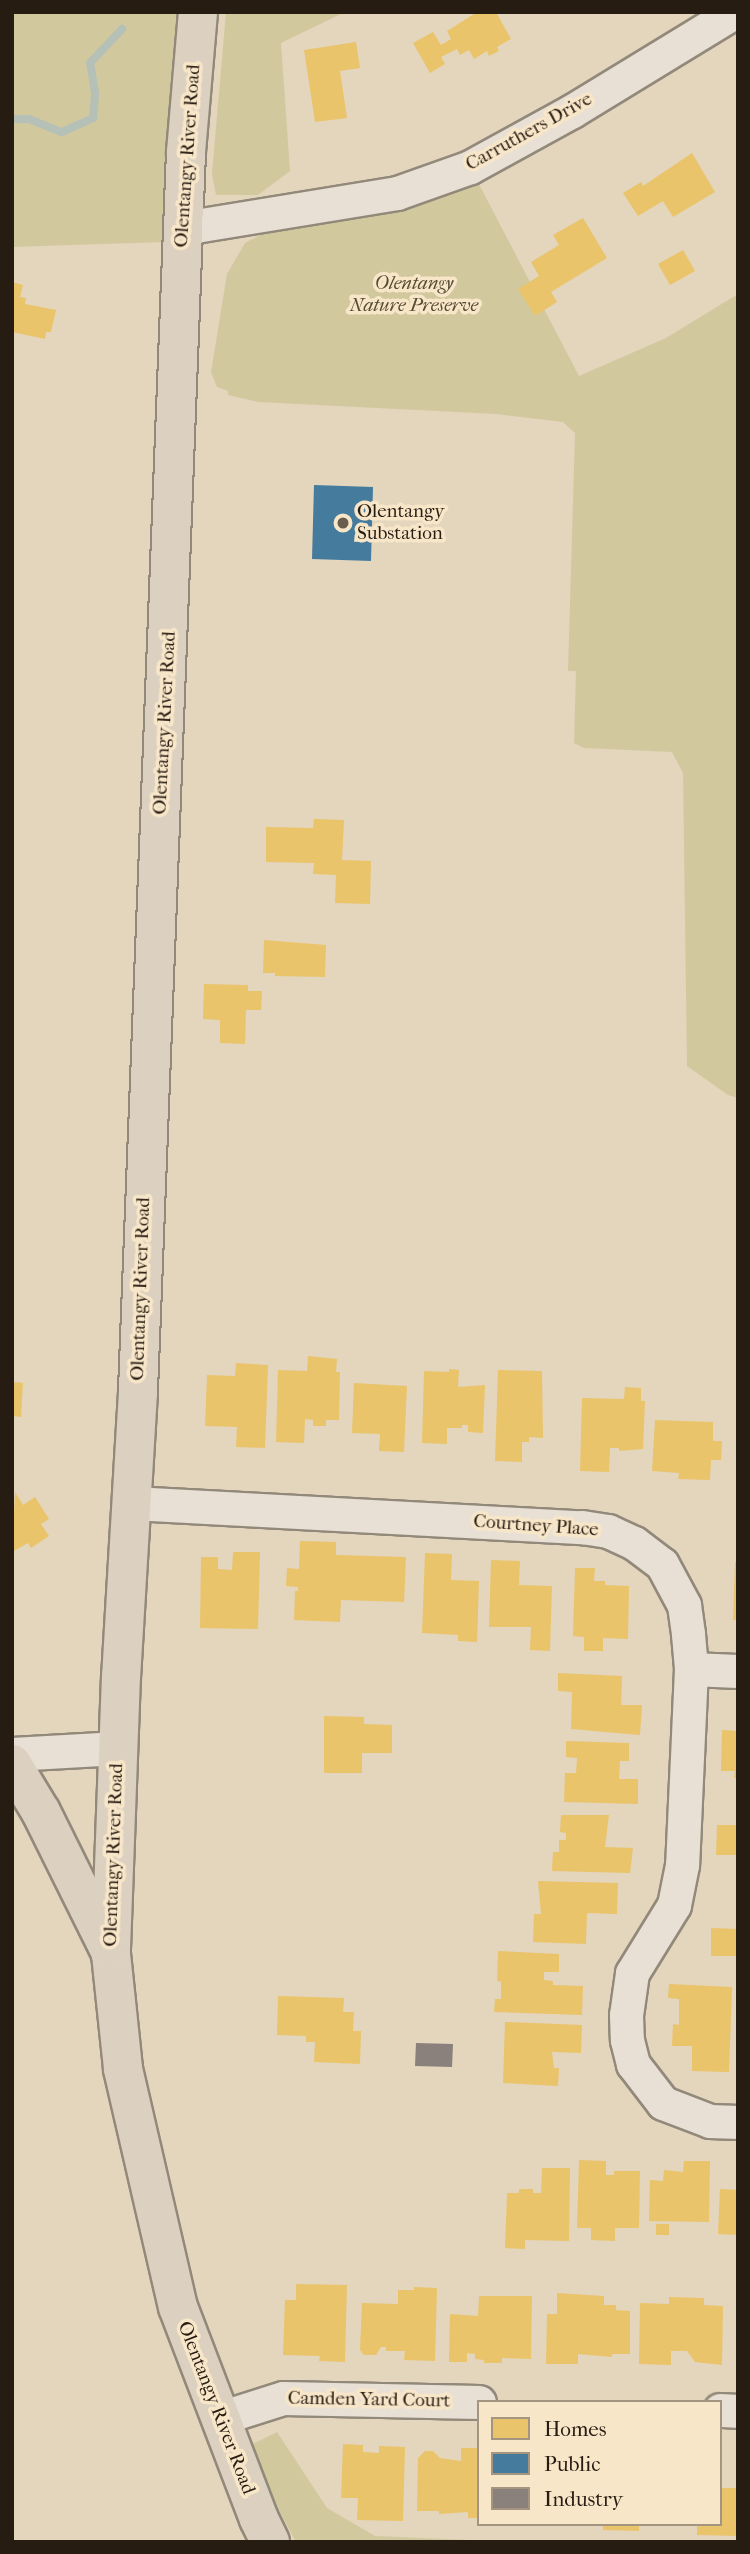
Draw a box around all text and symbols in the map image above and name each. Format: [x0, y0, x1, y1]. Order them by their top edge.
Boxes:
street label: Olentangy River Road [170, 64, 206, 248]
street label: Carruthers Drive [462, 88, 596, 176]
park label: Olentangy Nature Preserve [350, 273, 478, 317]
place label: Olentangy Substation [357, 501, 444, 545]
marker: Olentangy Substation [335, 515, 351, 531]
street label: Olentangy River Road [149, 631, 181, 815]
street label: Olentangy River Road [126, 1197, 156, 1381]
street label: Courtney Place [473, 1510, 599, 1542]
street label: Olentangy River Road [99, 1763, 129, 1947]
street label: Olentangy River Road [172, 2318, 260, 2498]
street label: Camden Yard Court [288, 2387, 450, 2413]
legend [477, 2400, 722, 2526]
text: Homes [544, 2417, 606, 2441]
text: Public [544, 2452, 600, 2476]
text: Industry [544, 2487, 623, 2511]

